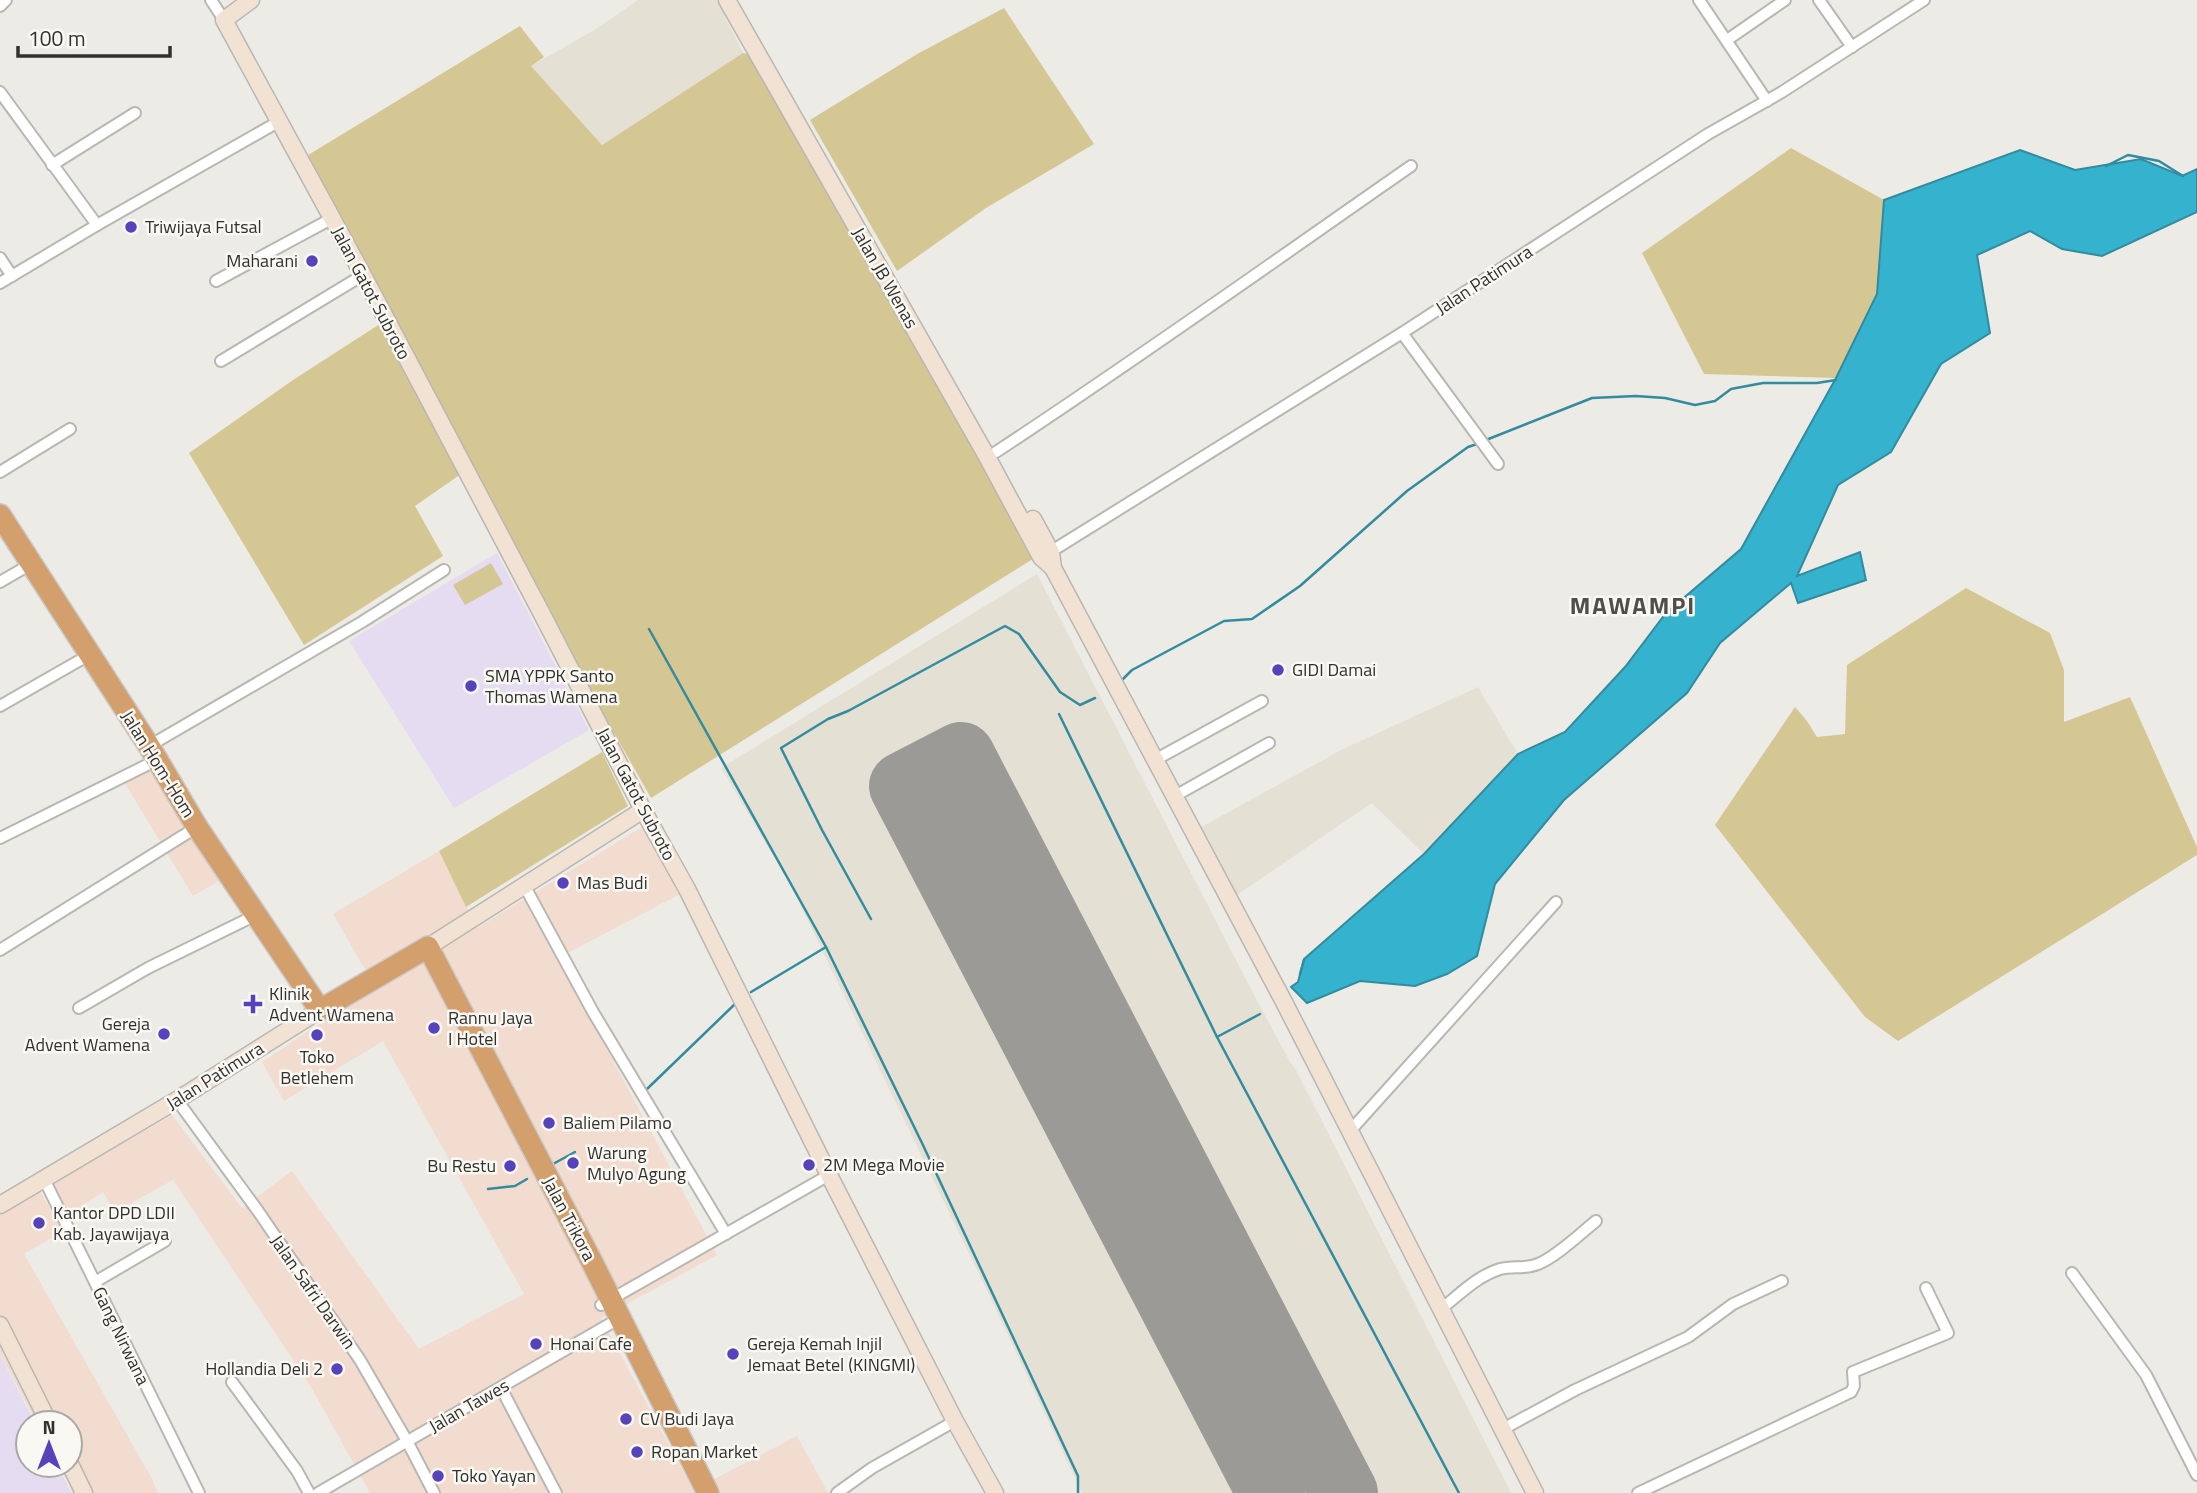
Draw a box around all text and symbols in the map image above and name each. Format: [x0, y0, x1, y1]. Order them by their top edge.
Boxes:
scale bar [18, 14, 170, 58]
text: 100 m [28, 22, 85, 54]
place label: Triwijaya Futsal [145, 213, 262, 240]
marker: Triwijaya Futsal [123, 219, 139, 235]
street label: Jalan Gatot Subroto [325, 221, 418, 364]
street label: Jalan JB Wenas [845, 222, 925, 333]
street label: Jalan Patimura [1430, 238, 1538, 321]
place label: Maharani [226, 247, 298, 274]
marker: Maharani [304, 253, 320, 269]
district label: MAWAMPI [1570, 587, 1696, 623]
place label: GIDI Damai [1292, 656, 1376, 683]
place label: SMA YPPK Santo Thomas Wamena [485, 662, 618, 710]
marker: GIDI Damai [1270, 662, 1286, 678]
marker: SMA YPPK Santo Thomas Wamena [463, 678, 479, 694]
street label: Jalan Hom-Hom [115, 705, 202, 823]
street label: Jalan Gatot Subroto [590, 722, 683, 865]
place label: Mas Budi [577, 869, 648, 896]
marker: Mas Budi [555, 875, 571, 891]
place label: Klinik Advent Wamena [269, 980, 394, 1028]
marker: Klinik Advent Wamena [243, 994, 263, 1014]
place label: Rannu Jaya I Hotel [448, 1004, 533, 1052]
place label: Gereja Advent Wamena [25, 1010, 150, 1058]
marker: Rannu Jaya I Hotel [426, 1020, 442, 1036]
marker: Gereja Advent Wamena [156, 1026, 172, 1042]
marker: Toko Betlehem [309, 1027, 325, 1043]
street label: Jalan Patimura [161, 1035, 269, 1116]
place label: Toko Betlehem [280, 1043, 354, 1091]
place label: Baliem Pilamo [563, 1109, 672, 1136]
marker: Baliem Pilamo [541, 1115, 557, 1131]
place label: Warung Mulyo Agung [587, 1139, 686, 1187]
place label: 2M Mega Movie [823, 1151, 945, 1178]
place label: Bu Restu [427, 1152, 496, 1179]
marker: Warung Mulyo Agung [565, 1155, 581, 1171]
marker: 2M Mega Movie [801, 1157, 817, 1173]
marker: Bu Restu [502, 1158, 518, 1174]
street label: Jalan Trikora [536, 1172, 603, 1266]
place label: Kantor DPD LDII Kab. Jayawijaya [53, 1199, 175, 1247]
marker: Kantor DPD LDII Kab. Jayawijaya [31, 1215, 47, 1231]
street label: Jalan Safri Darwin [264, 1229, 363, 1354]
street label: Gang Nirwana [86, 1282, 157, 1390]
place label: Honai Cafe [550, 1330, 632, 1357]
place label: Gereja Kemah Injil Jemaat Betel (KINGMI) [747, 1330, 915, 1378]
marker: Honai Cafe [528, 1336, 544, 1352]
marker: Gereja Kemah Injil Jemaat Betel (KINGMI) [725, 1346, 741, 1362]
place label: Hollandia Deli 2 [205, 1355, 323, 1382]
marker: Hollandia Deli 2 [329, 1361, 345, 1377]
street label: Jalan Tawes [423, 1372, 514, 1440]
place label: CV Budi Jaya [640, 1405, 734, 1432]
north arrow [14, 1409, 84, 1479]
marker: CV Budi Jaya [618, 1411, 634, 1427]
text: N [42, 1412, 56, 1441]
place label: Ropan Market [651, 1438, 758, 1465]
marker: Ropan Market [629, 1444, 645, 1460]
place label: Toko Yayan [452, 1462, 536, 1489]
marker: Toko Yayan [430, 1468, 446, 1484]

